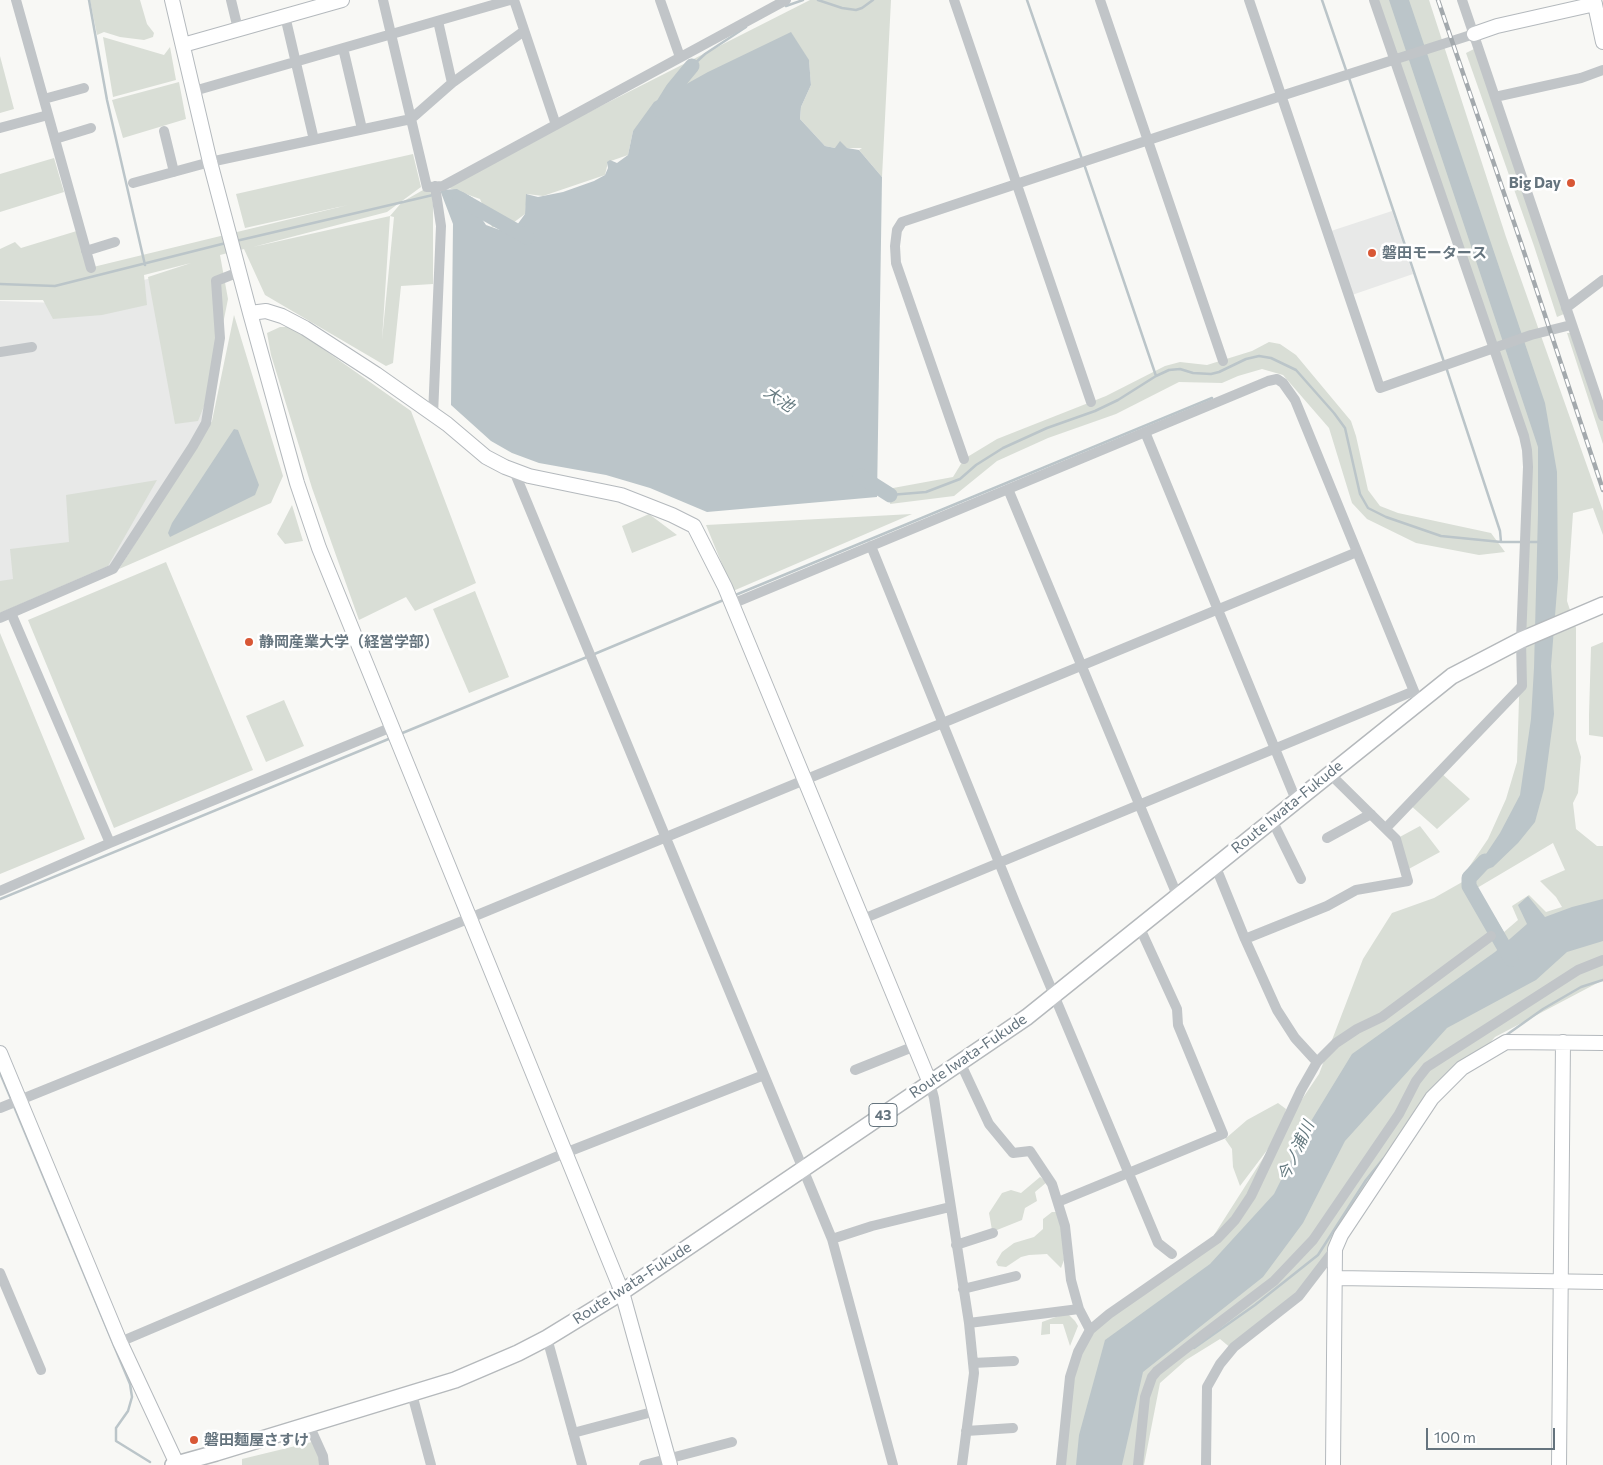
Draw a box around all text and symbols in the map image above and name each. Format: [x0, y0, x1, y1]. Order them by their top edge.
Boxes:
place label: Big Day [1509, 174, 1561, 192]
marker: Big Day [1565, 177, 1577, 189]
place label: 磐田モータース [1382, 244, 1487, 262]
marker: 磐田モータース [1366, 247, 1378, 259]
water label: 大池 [760, 382, 798, 416]
place label: 静岡産業大学（経営学部） [259, 633, 439, 651]
marker: 静岡産業大学（経営学部） [243, 636, 255, 648]
street label: Route Iwata-Fukude [1228, 757, 1346, 857]
street label: Route Iwata-Fukude [906, 1010, 1030, 1102]
road number: 43 [869, 1104, 897, 1126]
water label: 今ノ浦川 [1274, 1118, 1318, 1184]
street label: Route Iwata-Fukude [569, 1238, 695, 1328]
scale bar [1428, 1418, 1557, 1450]
text: 100 m [1434, 1428, 1476, 1446]
place label: 磐田麺屋さすけ [204, 1431, 309, 1449]
marker: 磐田麺屋さすけ [188, 1434, 200, 1446]

